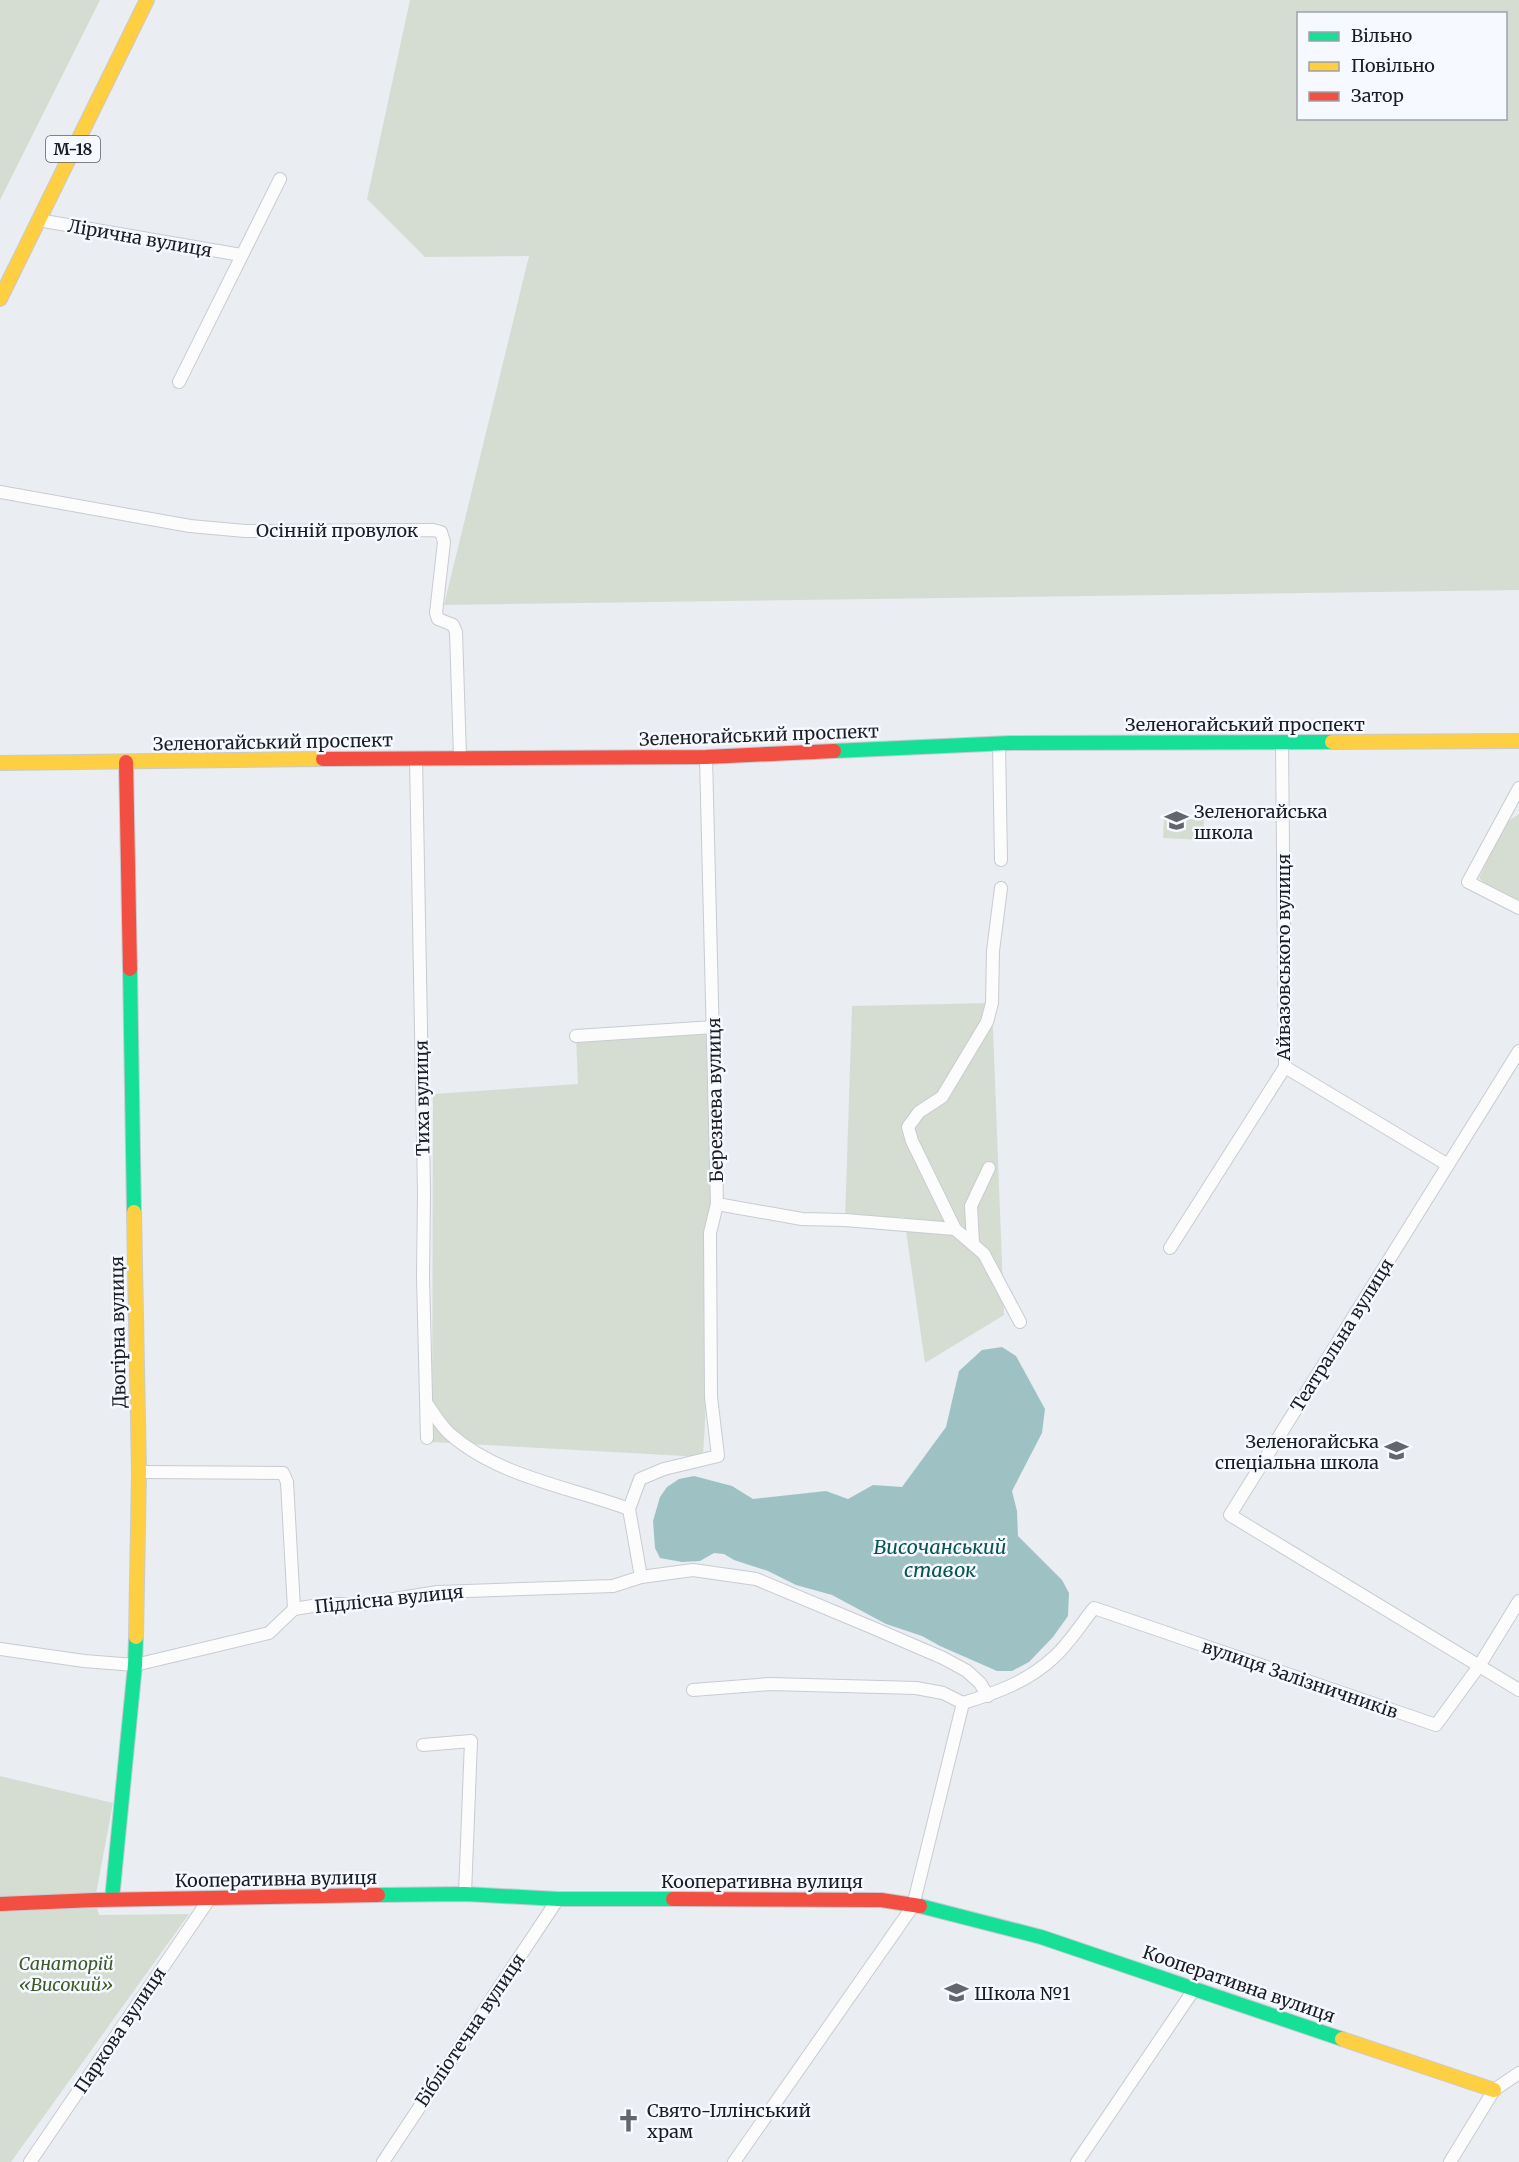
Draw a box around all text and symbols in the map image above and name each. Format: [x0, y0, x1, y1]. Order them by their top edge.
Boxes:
legend [1297, 12, 1507, 120]
text: Вільно [1351, 24, 1412, 47]
text: Повільно [1351, 54, 1435, 77]
text: Затор [1351, 84, 1404, 107]
road number: М-18 [46, 136, 100, 162]
street label: Лірична вулиця [66, 214, 214, 262]
street label: Осінній провулок [256, 519, 419, 542]
street label: Зеленогайський проспект [1125, 713, 1365, 736]
street label: Зеленогайський проспект [639, 719, 879, 751]
street label: Зеленогайський проспект [153, 728, 393, 756]
place label: Зеленогайська школа [1194, 800, 1328, 844]
school or university icon: Зеленогайська школа [1163, 808, 1189, 834]
street label: Айвазовського вулиця [1272, 853, 1295, 1061]
street label: Березнева вулиця [702, 1017, 728, 1183]
street label: Тиха вулиця [409, 1039, 435, 1156]
street label: Театральна вулиця [1286, 1254, 1399, 1416]
street label: Двогірна вулиця [105, 1255, 131, 1408]
place label: Зеленогайська спеціальна школа [1215, 1430, 1379, 1474]
school or university icon: Зеленогайська спеціальна школа [1384, 1438, 1410, 1464]
water label: Височанський ставок [873, 1534, 1007, 1582]
street label: Підлісна вулиця [313, 1580, 465, 1618]
street label: вулиця Залізничників [1199, 1635, 1401, 1724]
street label: Кооперативна вулиця [175, 1866, 378, 1892]
street label: Кооперативна вулиця [661, 1870, 863, 1893]
street label: Кооперативна вулиця [1140, 1940, 1339, 2028]
street label: Бібліотечна вулиця [410, 1949, 530, 2111]
park label: Санаторій «Високий» [18, 1952, 114, 1996]
street label: Паркова вулиця [69, 1962, 171, 2098]
school or university icon: Школа №1 [943, 1980, 969, 2006]
place label: Школа №1 [974, 1982, 1070, 2005]
place label: Свято-Іллінський храм [647, 2099, 811, 2143]
church icon: Свято-Іллінський храм [616, 2107, 642, 2133]

